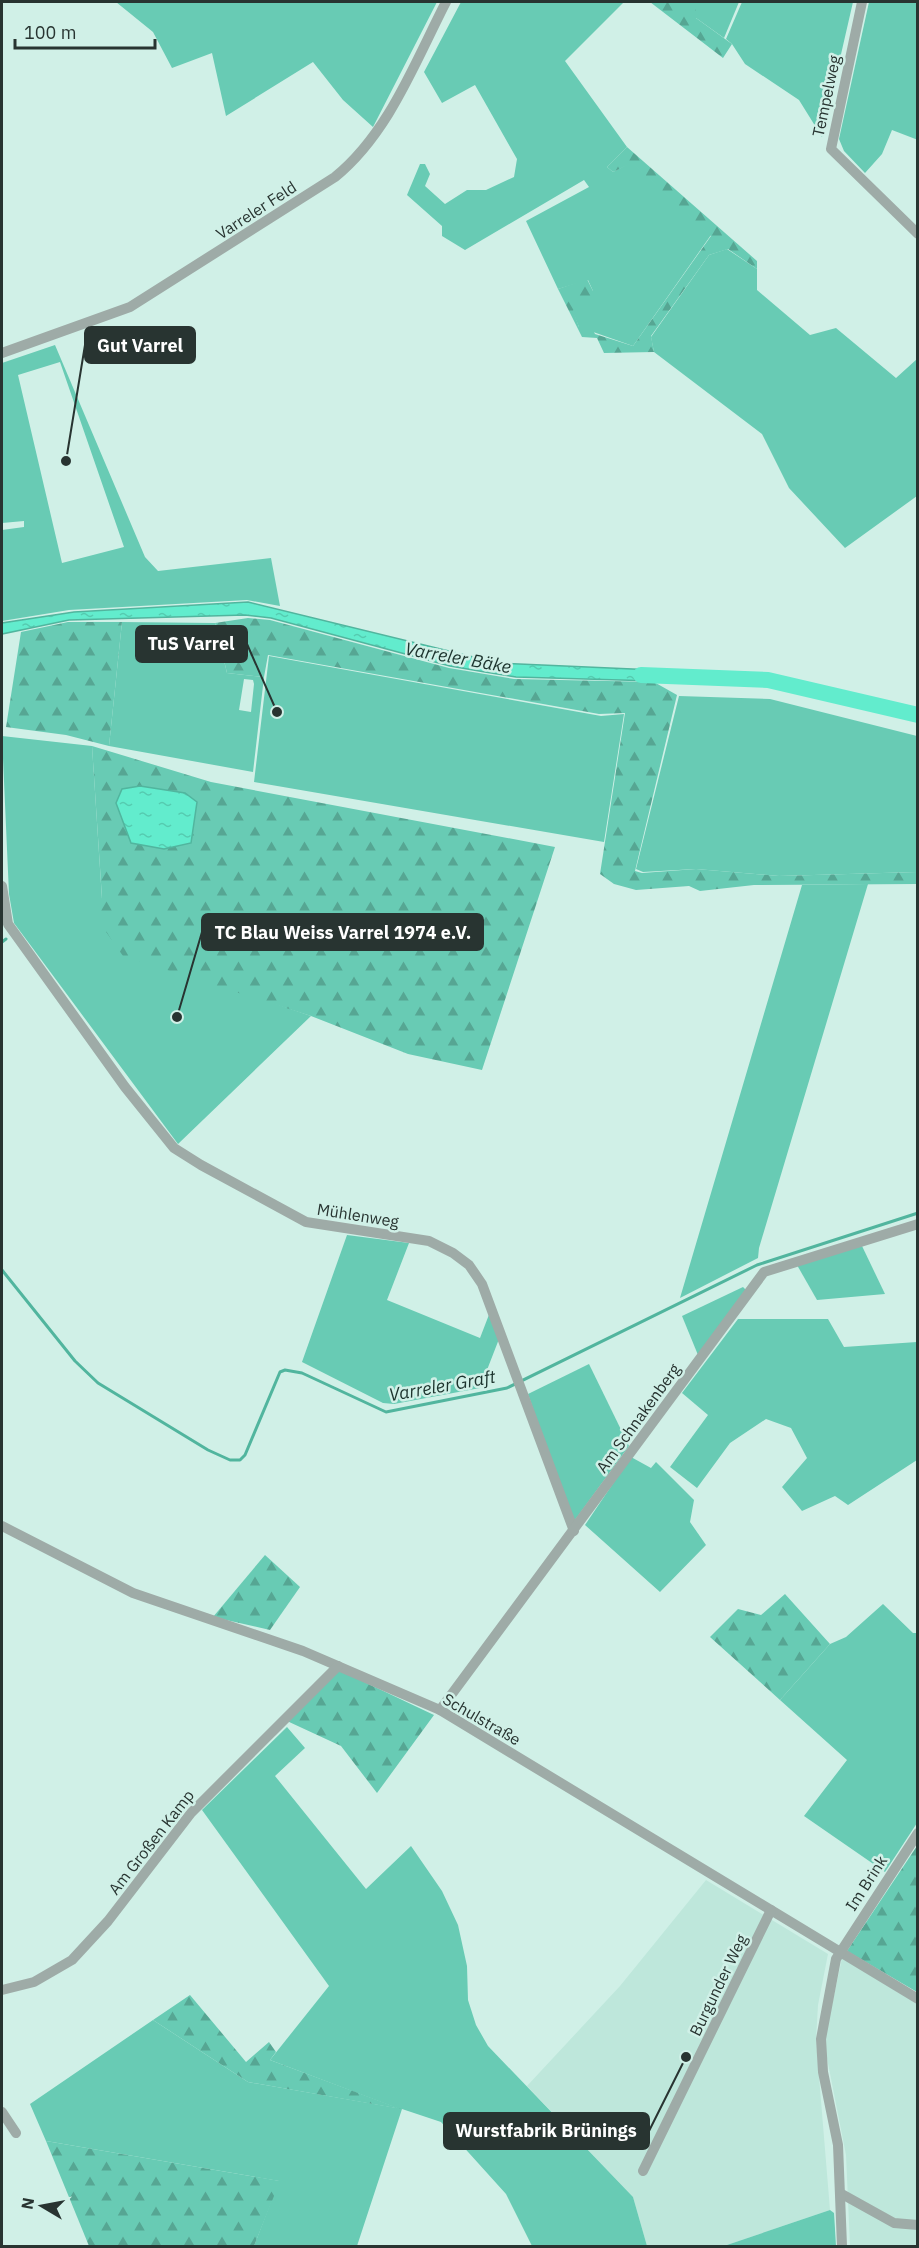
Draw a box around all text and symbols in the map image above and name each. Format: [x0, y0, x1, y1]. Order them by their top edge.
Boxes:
scale bar [15, 12, 154, 50]
text: 100 m [24, 21, 76, 44]
street label: Tempelweg [808, 53, 844, 138]
street label: Varreler Feld [212, 177, 300, 243]
callout: Gut Varrel [85, 327, 195, 363]
text: Gut Varrel [97, 334, 184, 357]
callout: TuS Varrel [136, 626, 247, 662]
text: TuS Varrel [147, 632, 235, 655]
water label: Varreler Bäke [403, 637, 513, 678]
callout: TC Blau Weiss Varrel 1974 e.V. [202, 914, 483, 950]
text: TC Blau Weiss Varrel 1974 e.V. [215, 921, 471, 944]
street label: Mühlenweg [316, 1199, 401, 1231]
street label: Am Schnakenberg [592, 1359, 685, 1477]
water label: Varreler Graft [387, 1365, 498, 1406]
street label: Schulstraße [440, 1689, 525, 1749]
street label: Am Großen Kamp [104, 1786, 198, 1898]
street label: Im Brink [841, 1851, 892, 1914]
street label: Burgunder Weg [685, 1930, 751, 2039]
callout: Wurstfabrik Brünings [444, 2113, 649, 2149]
text: Wurstfabrik Brünings [455, 2119, 637, 2142]
north arrow [12, 2176, 72, 2236]
text: N [16, 2196, 38, 2211]

